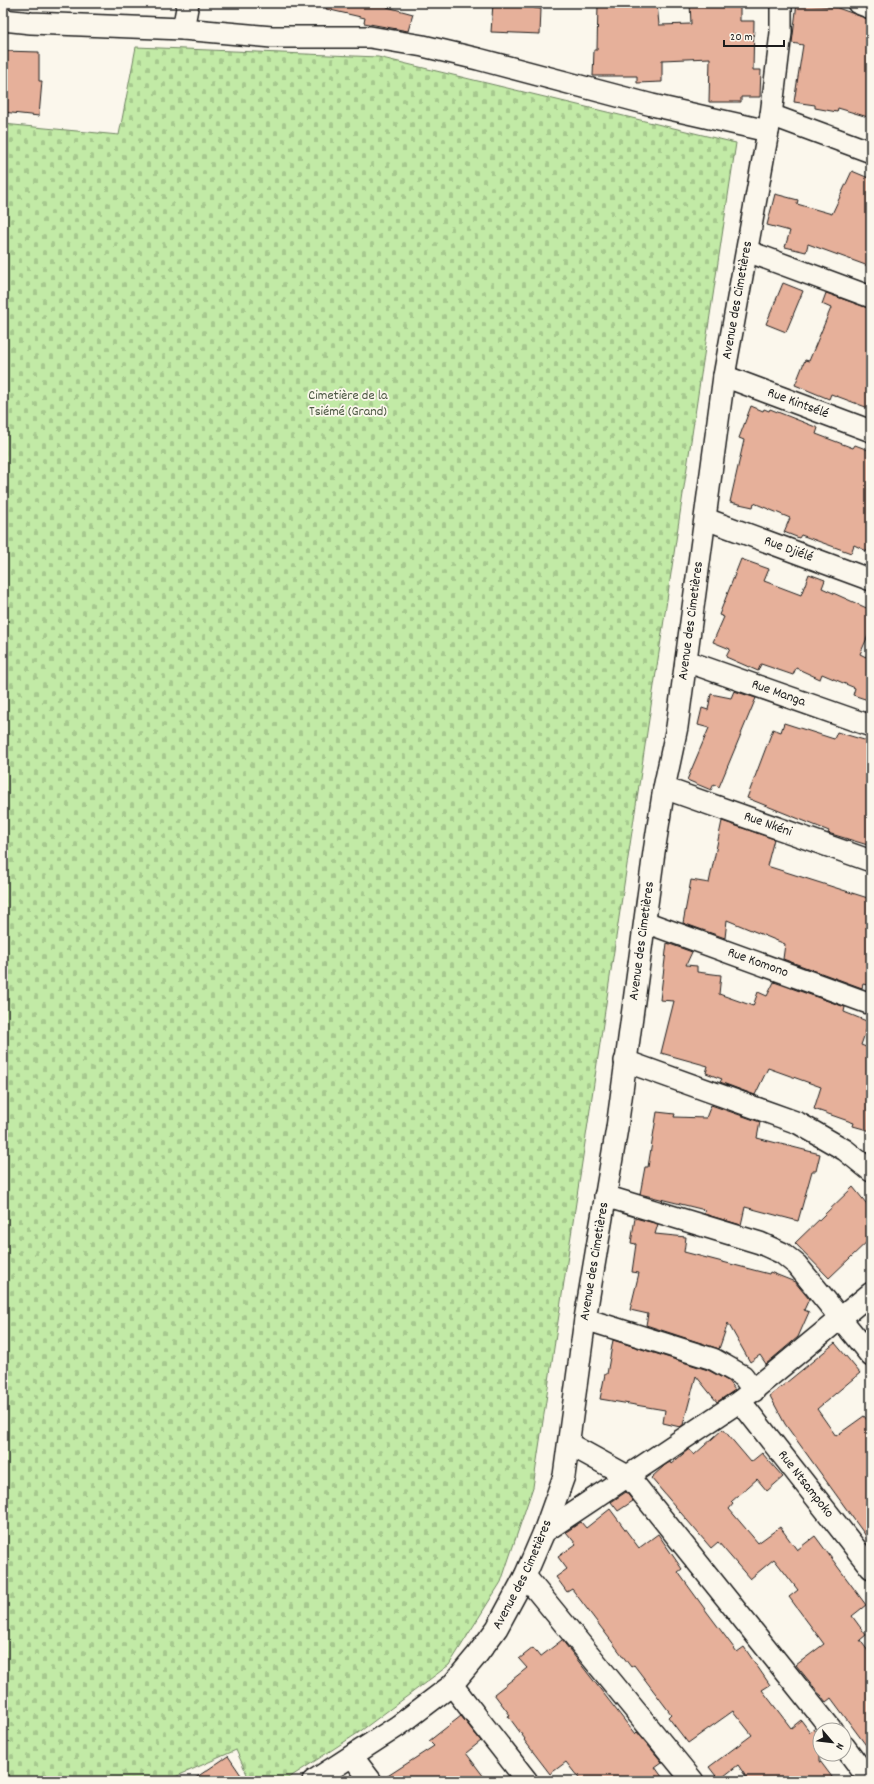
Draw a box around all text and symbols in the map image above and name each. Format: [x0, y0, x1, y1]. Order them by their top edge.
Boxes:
scale bar [724, 22, 784, 48]
text: 20 m [730, 29, 753, 46]
street label: Avenue des Cimetières [717, 239, 758, 361]
street label: Rue Kintsélé [764, 383, 832, 424]
park label: Cimetière de la Tsiémé (Grand) [308, 386, 388, 422]
street label: Rue Djiélé [761, 531, 816, 568]
street label: Avenue des Cimetières [673, 560, 709, 681]
street label: Rue Manga [749, 675, 809, 712]
street label: Rue Nkéni [741, 807, 795, 842]
street label: Avenue des Cimetières [624, 880, 660, 1002]
street label: Rue Komono [725, 943, 791, 983]
street label: Avenue des Cimetières [575, 1201, 614, 1322]
street label: Rue Ntsampoko [773, 1446, 838, 1523]
street label: Avenue des Cimetières [488, 1517, 558, 1633]
north arrow [812, 1722, 852, 1762]
text: N [830, 1740, 847, 1752]

